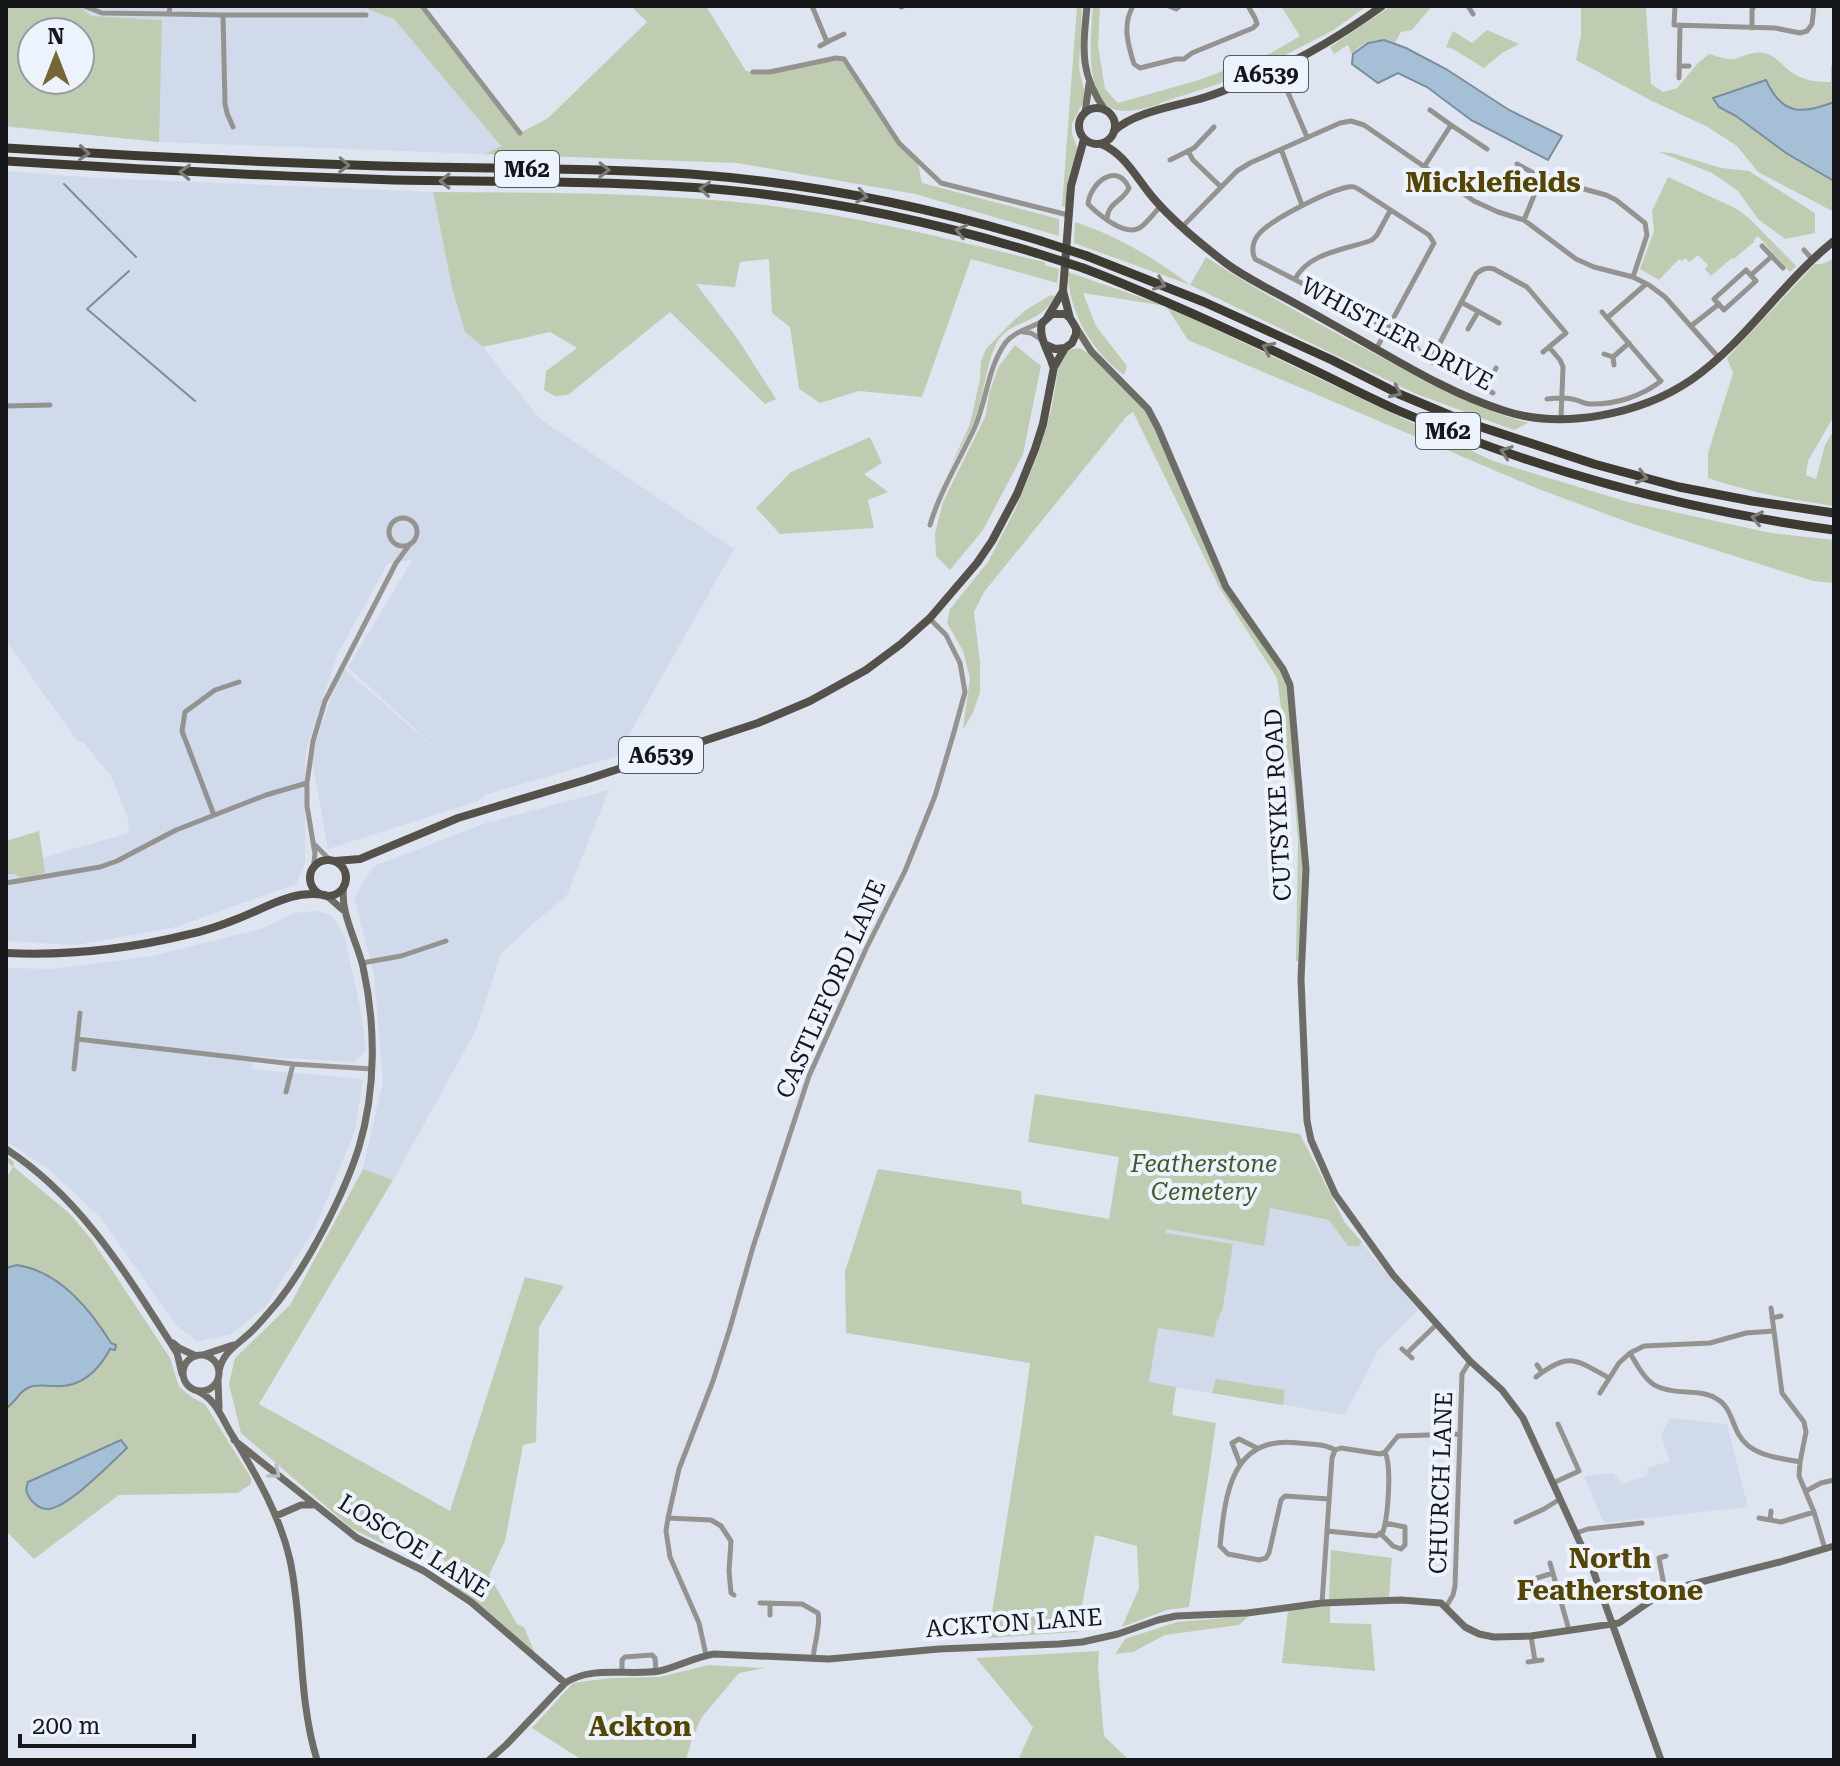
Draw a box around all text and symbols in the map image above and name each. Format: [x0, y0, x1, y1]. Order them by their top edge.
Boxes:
north arrow [16, 16, 96, 96]
text: N [48, 24, 65, 49]
road number: A6539 [1224, 56, 1308, 92]
one-way arrow [78, 144, 91, 161]
road number: M62 [495, 151, 559, 187]
one-way arrow [338, 156, 351, 173]
one-way arrow [598, 161, 611, 179]
one-way arrow [178, 163, 191, 180]
district label: Micklefields [1405, 166, 1581, 199]
one-way arrow [438, 172, 451, 189]
one-way arrow [698, 181, 711, 198]
one-way arrow [855, 187, 869, 204]
one-way arrow [955, 223, 969, 240]
street label: WHISTLER DRIVE [1296, 272, 1498, 396]
one-way arrow [1152, 274, 1166, 290]
one-way arrow [1261, 342, 1276, 358]
one-way arrow [1388, 382, 1403, 398]
road number: M62 [1416, 413, 1480, 449]
one-way arrow [1500, 445, 1514, 461]
one-way arrow [1634, 467, 1648, 484]
one-way arrow [1751, 510, 1764, 527]
street label: CUTSYKE ROAD [1259, 708, 1297, 902]
road number: A6539 [619, 737, 703, 773]
street label: CASTLEFORD LANE [770, 875, 892, 1103]
park label: Featherstone Cemetery [1130, 1150, 1277, 1206]
street label: CHURCH LANE [1424, 1391, 1458, 1575]
one-way arrow [265, 1463, 280, 1478]
street label: LOSCOE LANE [333, 1488, 495, 1604]
district label: North Featherstone [1517, 1542, 1703, 1607]
street label: ACKTON LANE [925, 1603, 1103, 1643]
scale bar [20, 1698, 194, 1748]
district label: Ackton [588, 1710, 692, 1743]
text: 200 m [32, 1712, 100, 1740]

